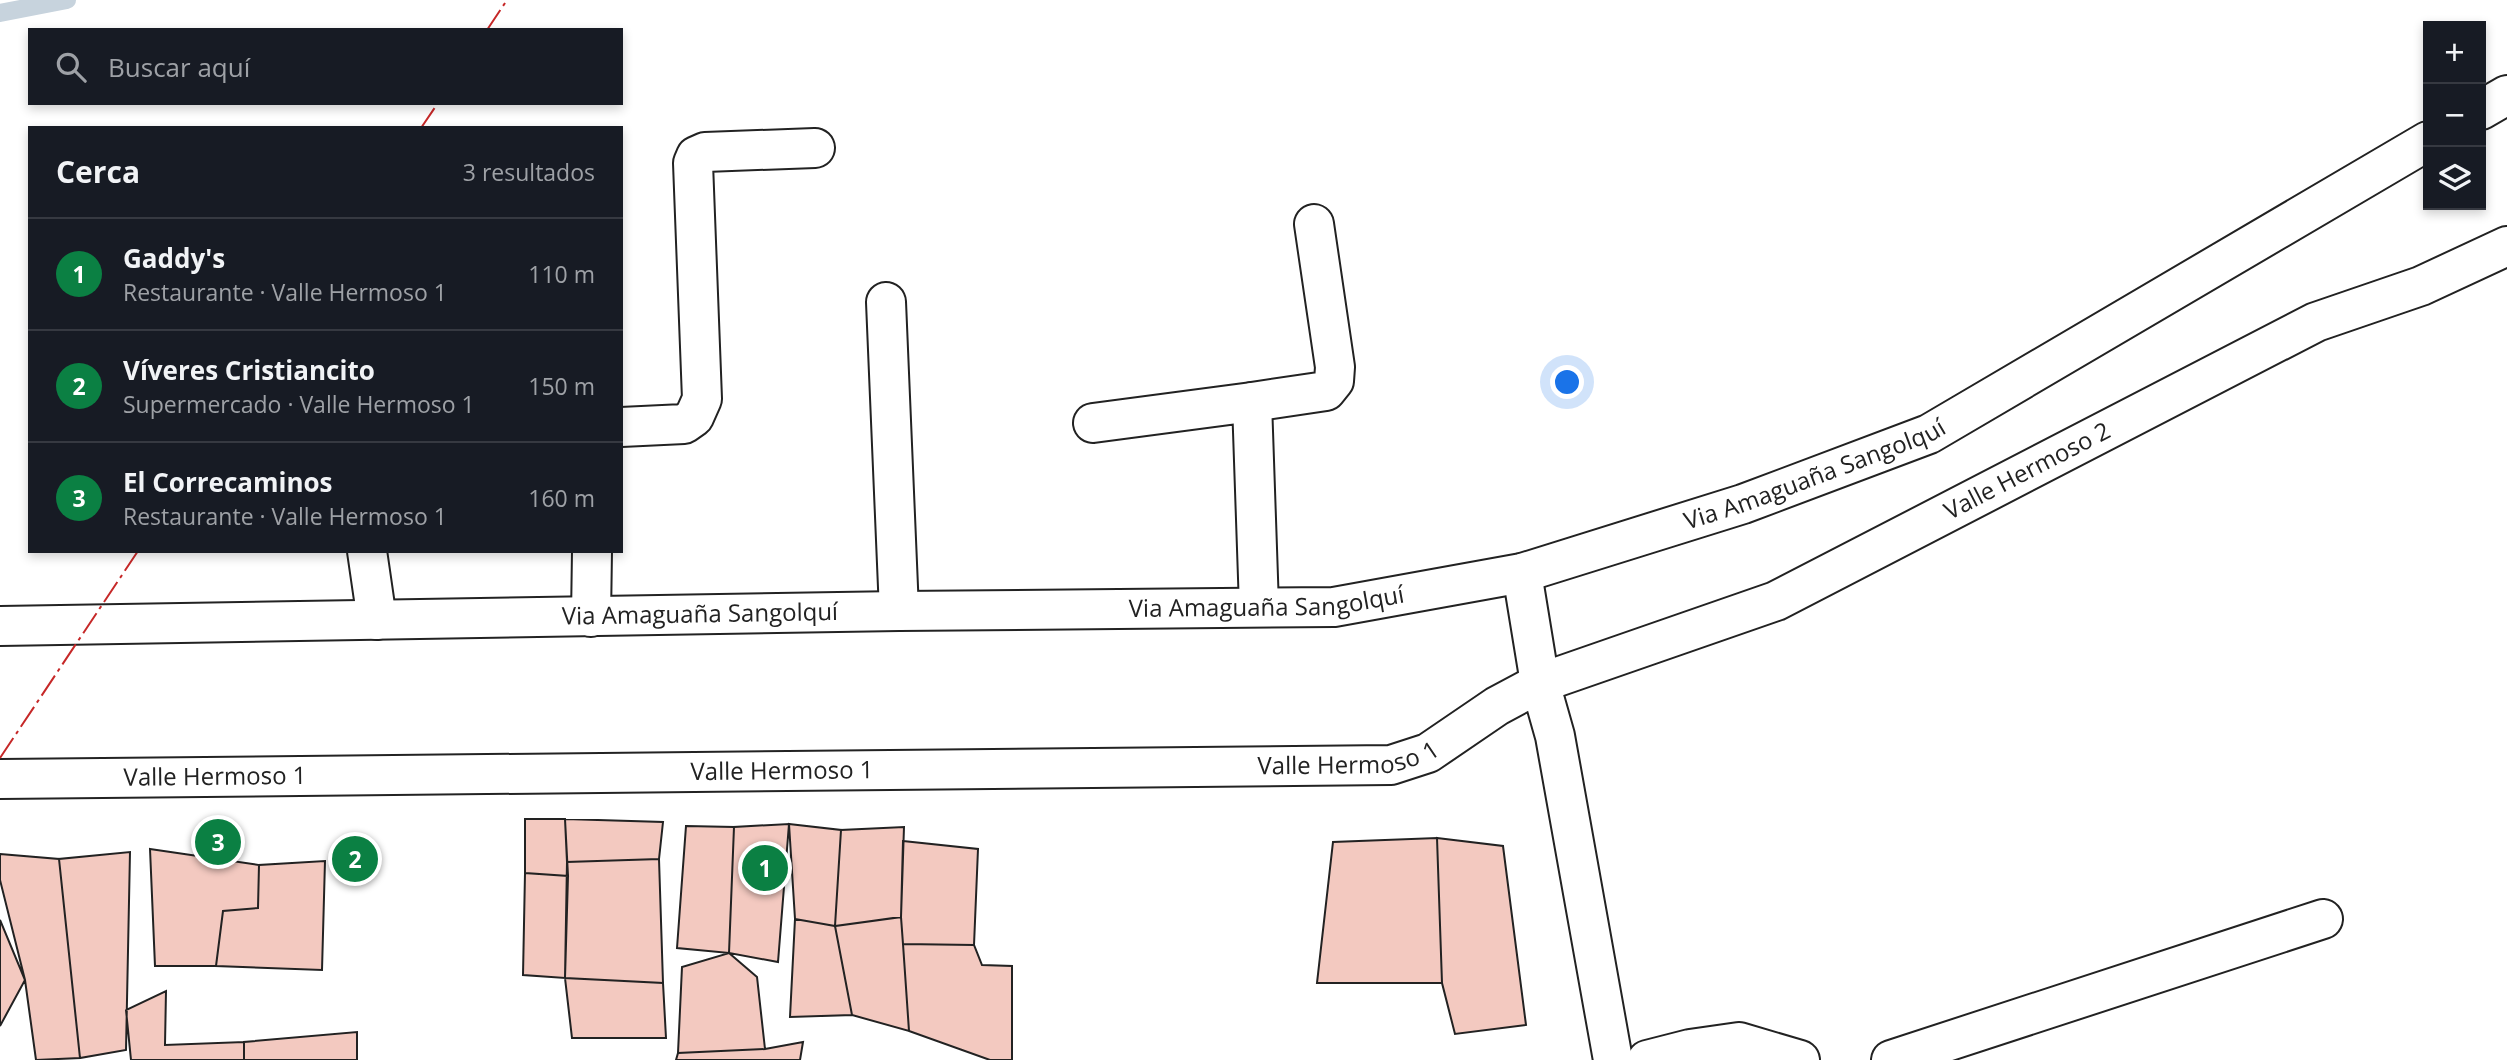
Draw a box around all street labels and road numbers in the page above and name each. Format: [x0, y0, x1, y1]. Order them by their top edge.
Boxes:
street label: Via Amaguaña Sangolquí [1680, 410, 1952, 536]
street label: Valle Hermoso 2 [1938, 413, 2116, 526]
street label: Via Amaguaña Sangolquí [1129, 576, 1407, 624]
street label: Via Amaguaña Sangolquí [561, 594, 839, 632]
street label: Valle Hermoso 1 [1257, 732, 1445, 781]
street label: Valle Hermoso 1 [690, 752, 874, 787]
street label: Valle Hermoso 1 [123, 758, 307, 793]

